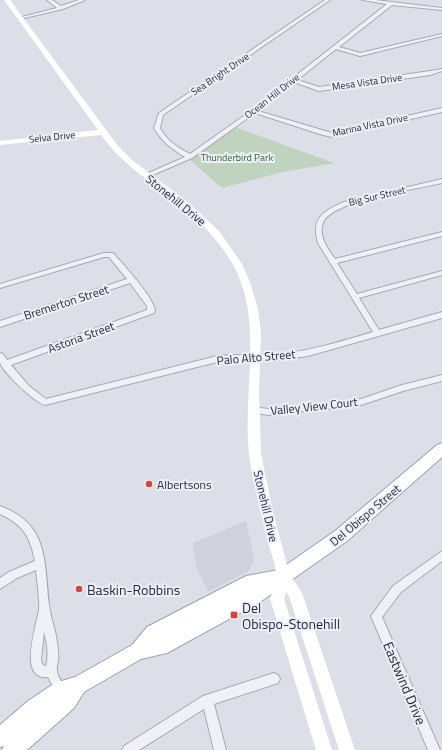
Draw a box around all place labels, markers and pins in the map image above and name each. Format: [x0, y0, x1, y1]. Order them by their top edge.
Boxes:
place label: Albertsons [157, 475, 212, 494]
marker: Albertsons [144, 479, 154, 489]
place label: Baskin-Robbins [87, 579, 180, 600]
marker: Baskin-Robbins [74, 584, 84, 594]
place label: Del Obispo-Stonehill [242, 597, 340, 634]
marker: Del Obispo-Stonehill [229, 610, 239, 620]

